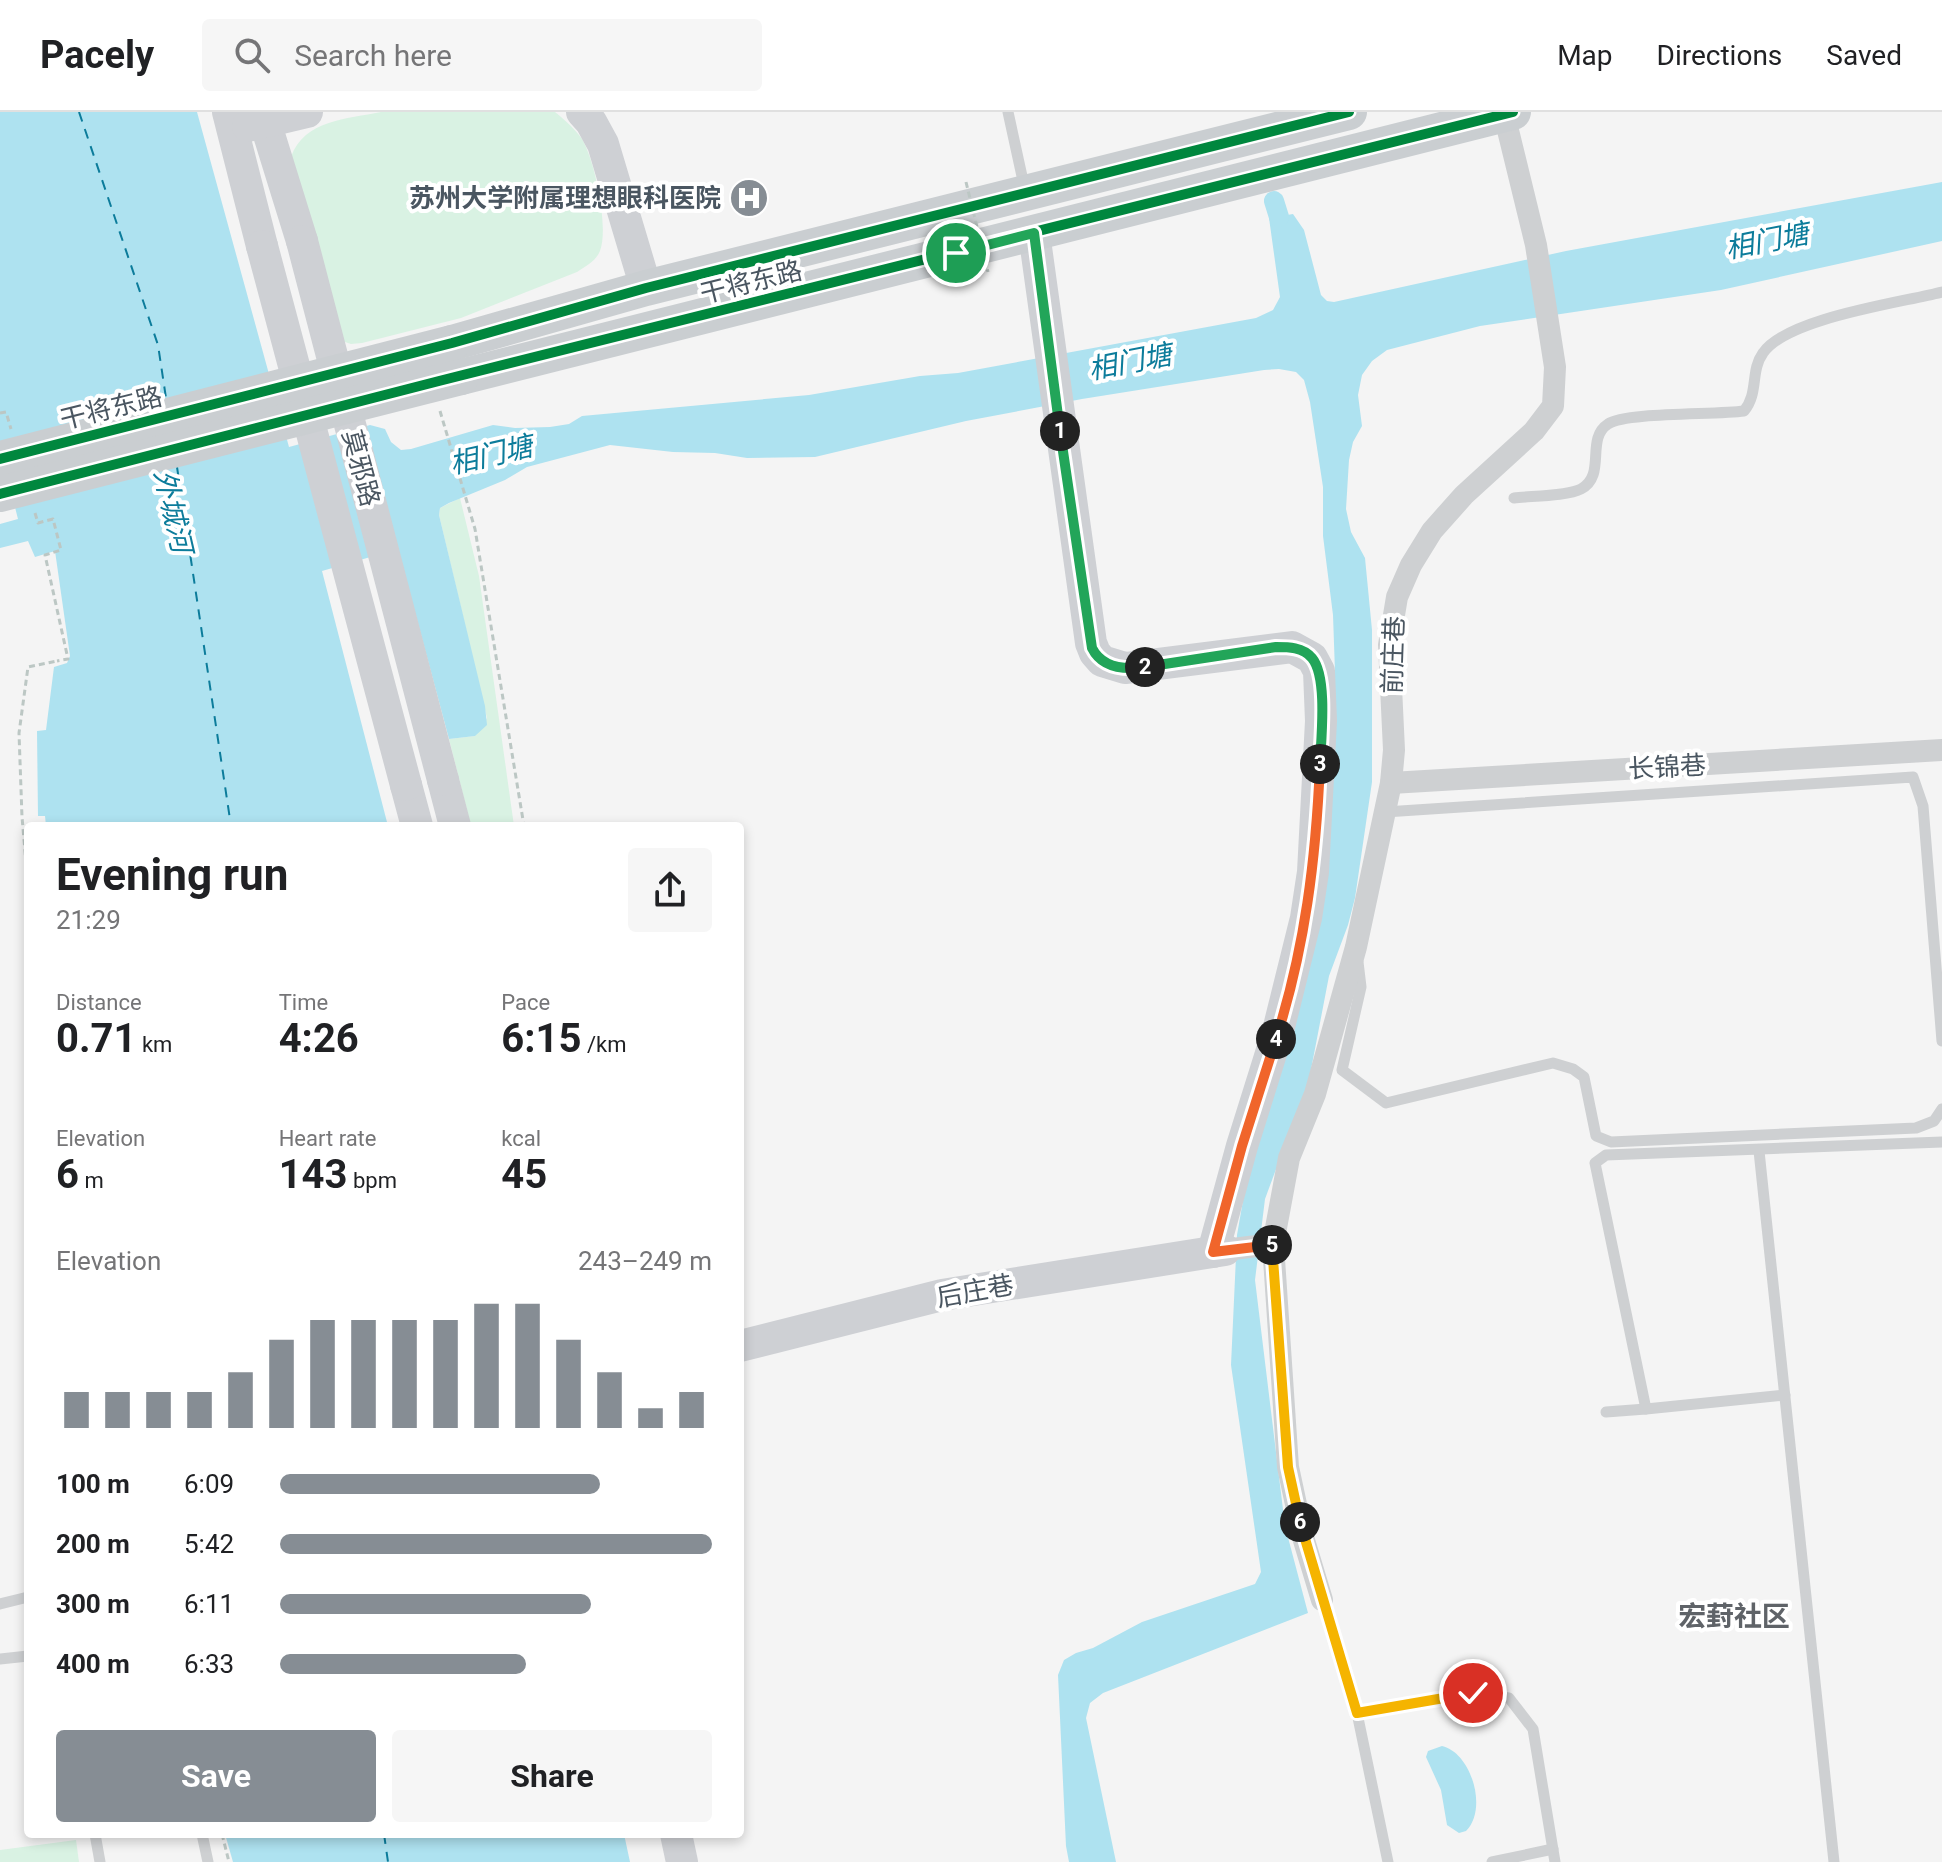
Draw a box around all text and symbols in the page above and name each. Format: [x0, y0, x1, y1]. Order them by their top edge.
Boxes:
search box [202, 19, 762, 91]
text: Pacely [40, 33, 154, 77]
icon: search [230, 33, 274, 77]
text: Search here [294, 38, 452, 73]
text: Map [1557, 39, 1613, 72]
text: Directions [1657, 39, 1782, 72]
text: Saved [1826, 39, 1902, 72]
hospital icon: 苏州大学附属理想眼科医院 [728, 177, 770, 219]
place label: 苏州大学附属理想眼科医院 [409, 183, 721, 213]
water label: 相门塘 [1723, 216, 1815, 265]
pin [922, 219, 990, 287]
icon: arrive [934, 231, 978, 275]
street label: 干将东路 [697, 255, 805, 309]
water label: 相门塘 [1086, 337, 1178, 386]
street label: 干将东路 [57, 381, 165, 435]
pin: 1 [1040, 411, 1080, 451]
text: 1 [1054, 418, 1066, 443]
street label: 莫邪路 [336, 426, 386, 510]
water label: 相门塘 [446, 429, 540, 481]
water label: 外城河 [147, 466, 200, 560]
street label: 前庄巷 [1377, 615, 1409, 695]
pin: 2 [1125, 647, 1165, 687]
text: 2 [1139, 654, 1151, 679]
pin: 3 [1300, 744, 1340, 784]
street label: 长锦巷 [1627, 750, 1707, 784]
text: 3 [1314, 751, 1326, 776]
button: share [628, 848, 712, 932]
text: Evening run [56, 849, 288, 901]
text: 21:29 [56, 905, 121, 935]
text: Distance [56, 990, 142, 1015]
text: Time [279, 990, 328, 1015]
text: Pace [501, 990, 550, 1015]
text: 0.71 [56, 1015, 136, 1062]
text: 4:26 [279, 1015, 359, 1062]
text: 6:15 [501, 1015, 581, 1062]
pin: 4 [1256, 1019, 1296, 1059]
text: 4 [1270, 1026, 1282, 1051]
text: km [136, 1032, 172, 1057]
text: /km [581, 1032, 626, 1057]
text: Elevation [56, 1126, 145, 1151]
text: Heart rate [279, 1126, 377, 1151]
text: kcal [501, 1126, 541, 1151]
text: 6 [56, 1151, 79, 1198]
text: 143 [279, 1151, 348, 1198]
text: 45 [501, 1151, 547, 1198]
text: m [79, 1168, 104, 1193]
text: bpm [348, 1168, 397, 1193]
pin: 5 [1252, 1225, 1292, 1265]
text: 5 [1266, 1232, 1278, 1257]
text: Elevation [56, 1246, 161, 1276]
text: 243–249 m [578, 1246, 712, 1276]
street label: 后庄巷 [934, 1269, 1016, 1313]
text: 100 m [56, 1469, 130, 1499]
text: 6:09 [184, 1469, 234, 1499]
pin: 6 [1280, 1502, 1320, 1542]
text: 6 [1294, 1509, 1306, 1534]
text: 200 m [56, 1529, 130, 1559]
text: 5:42 [184, 1529, 234, 1559]
text: 300 m [56, 1589, 130, 1619]
text: 6:11 [184, 1589, 234, 1619]
district label: 宏葑社区 [1678, 1600, 1790, 1633]
text: 400 m [56, 1649, 130, 1679]
text: 6:33 [184, 1649, 234, 1679]
pin [1439, 1659, 1507, 1727]
icon: check [1451, 1671, 1495, 1715]
button: Save [56, 1730, 376, 1822]
button: Share [392, 1730, 712, 1822]

